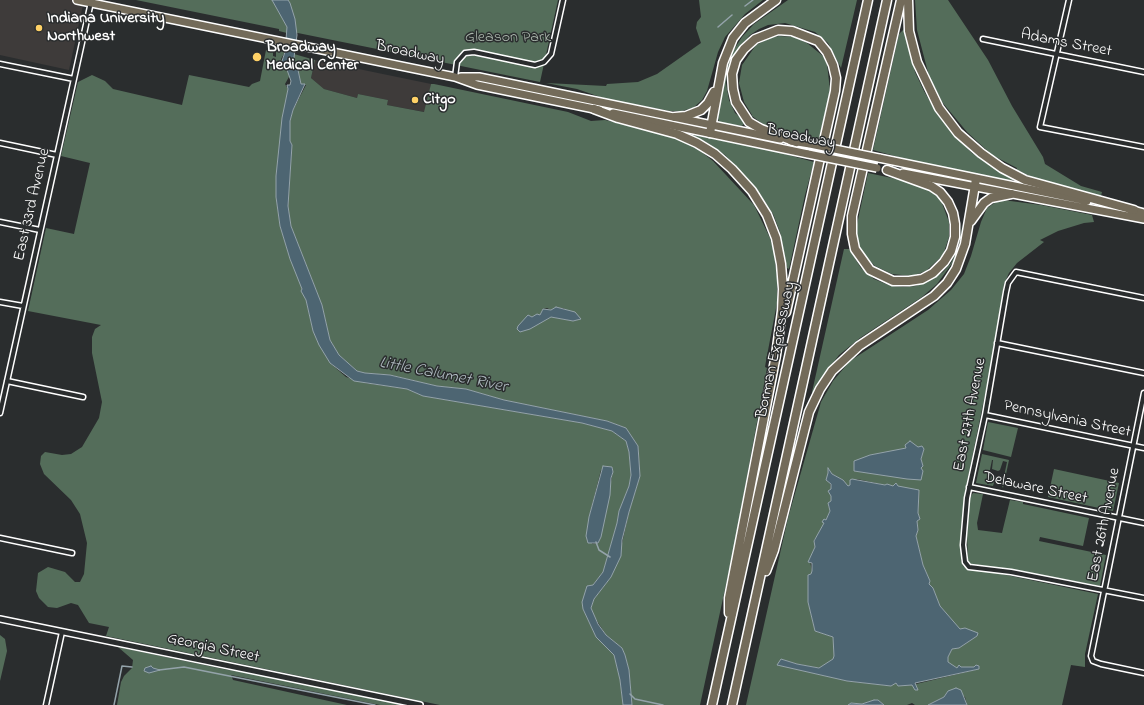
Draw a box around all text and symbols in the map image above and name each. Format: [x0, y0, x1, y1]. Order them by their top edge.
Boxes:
place label: Indiana University Northwest [47, 9, 165, 47]
marker: Indiana University Northwest [34, 23, 44, 33]
street label: Adams Street [1019, 26, 1113, 62]
park label: Gleason Park [465, 28, 551, 48]
street label: Broadway [374, 37, 446, 71]
place label: Broadway Medical Center [266, 38, 359, 76]
marker: Broadway Medical Center [251, 51, 263, 63]
place label: Citgo [423, 90, 456, 110]
marker: Citgo [410, 95, 420, 105]
street label: Broadway [765, 121, 837, 155]
street label: East 33rd Avenue [11, 147, 55, 263]
street label: Borman Expressway [753, 280, 801, 420]
water label: Little Calumet River [377, 354, 509, 398]
street label: East 27th Avenue [951, 357, 991, 473]
street label: Pennsylvania Street [1002, 397, 1132, 443]
street label: East 26th Avenue [1085, 466, 1125, 584]
street label: Delaware Street [981, 469, 1089, 509]
street label: Georgia Street [165, 630, 261, 668]

